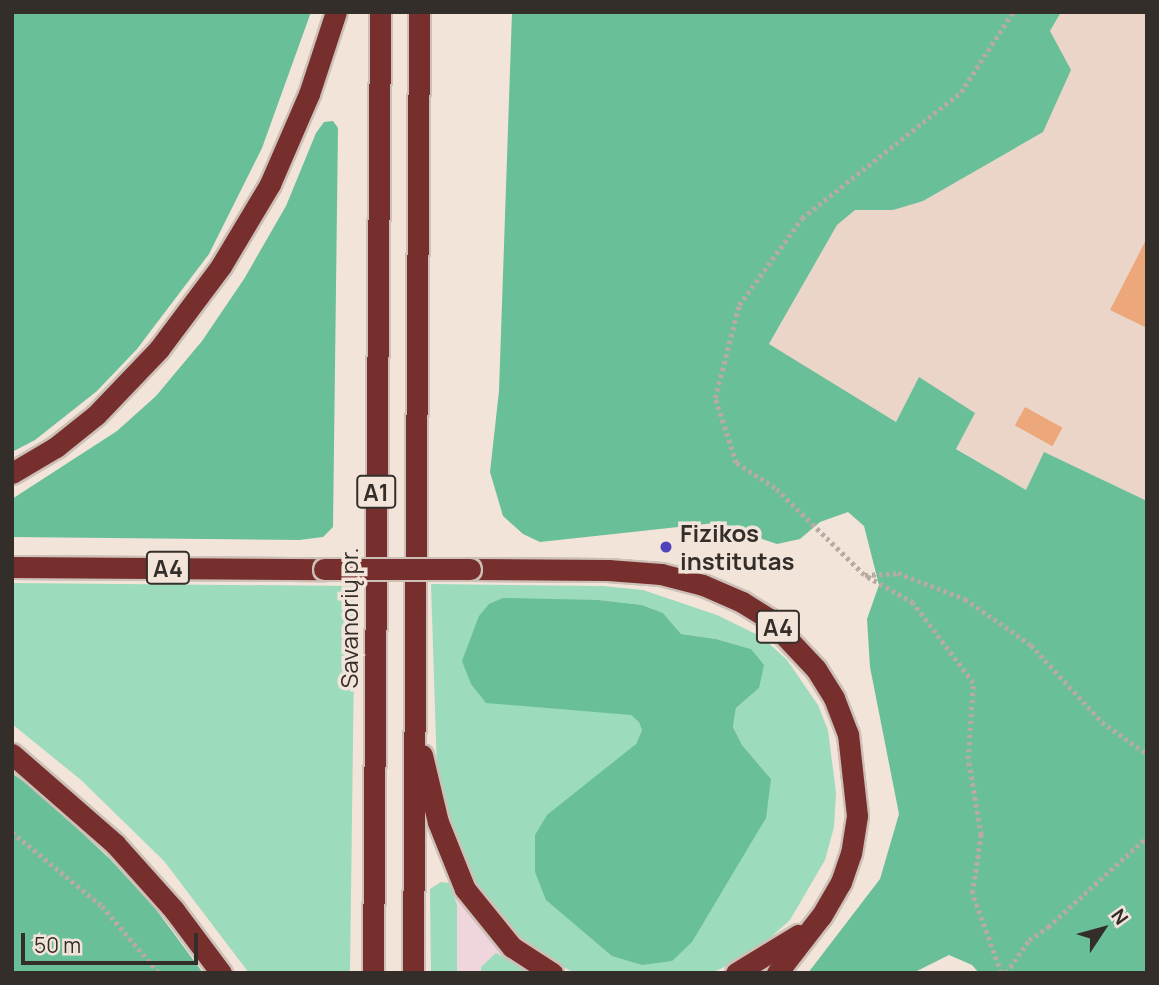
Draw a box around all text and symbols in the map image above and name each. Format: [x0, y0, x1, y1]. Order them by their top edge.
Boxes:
road number: A1 [355, 472, 397, 512]
place label: Fizikos institutas [680, 519, 794, 575]
marker: Fizikos institutas [658, 539, 674, 555]
street label: Savanorių pr. [335, 547, 363, 689]
road number: A4 [145, 548, 191, 588]
road number: A4 [755, 608, 801, 646]
north arrow [1068, 894, 1138, 964]
text: N [1105, 903, 1135, 930]
scale bar [24, 918, 201, 962]
text: 50 m [34, 931, 81, 959]

